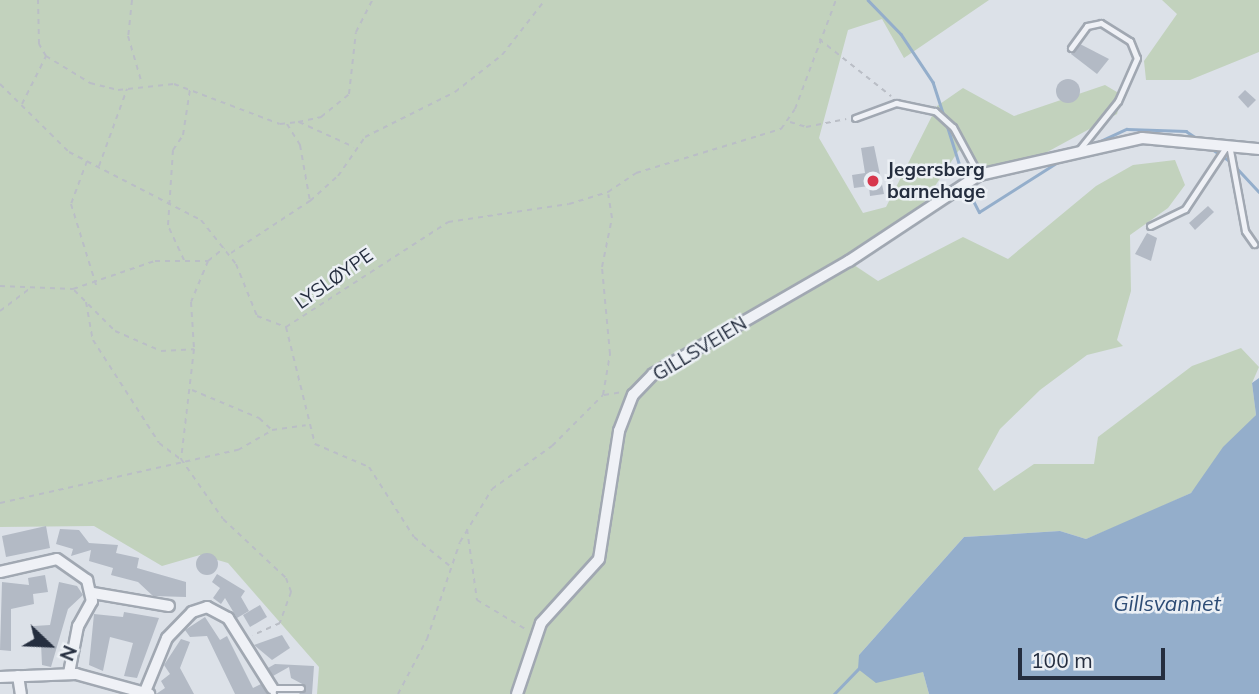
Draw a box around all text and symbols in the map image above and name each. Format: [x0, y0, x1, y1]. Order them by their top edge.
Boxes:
place label: Jegersberg barnehage [887, 159, 985, 203]
marker: Jegersberg barnehage [865, 173, 881, 189]
street label: LYSLØYPE [291, 244, 377, 314]
street label: GILLSVEIEN [649, 312, 751, 386]
water label: Gillsvannet [1113, 590, 1221, 616]
north arrow [14, 610, 84, 680]
scale bar [1021, 634, 1168, 678]
text: N [54, 642, 82, 664]
text: 100 m [1031, 647, 1093, 673]

